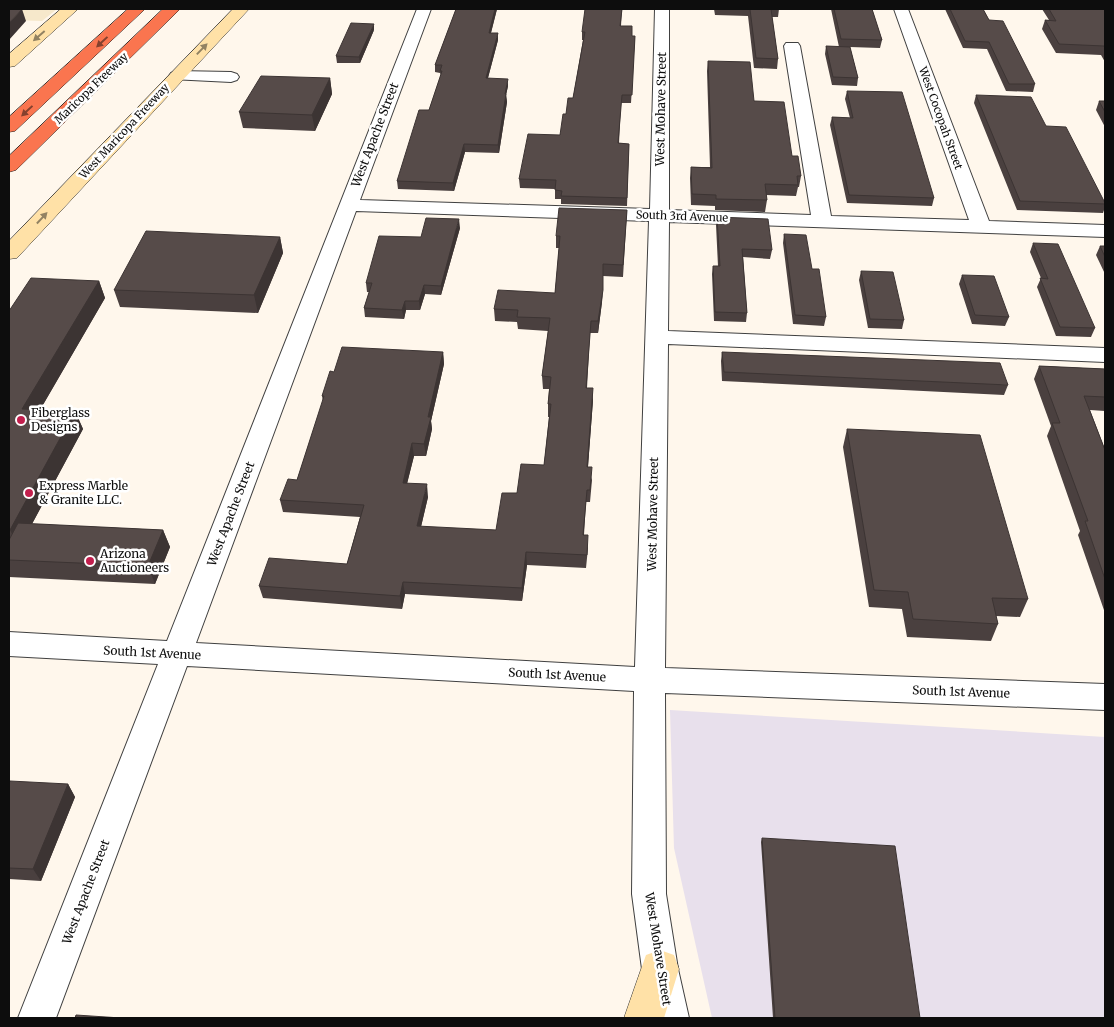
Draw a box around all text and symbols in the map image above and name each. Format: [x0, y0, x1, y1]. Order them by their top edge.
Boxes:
one-way arrow [33, 30, 46, 41]
one-way arrow [96, 36, 108, 48]
one-way arrow [196, 43, 208, 55]
street label: Maricopa Freeway [51, 49, 131, 127]
street label: West Mohave Street [652, 51, 669, 167]
street label: West Cocopah Street [916, 64, 966, 172]
street label: West Maricopa Freeway [75, 80, 172, 182]
street label: West Apache Street [347, 80, 401, 190]
one-way arrow [21, 105, 33, 117]
street label: South 3rd Avenue [636, 207, 729, 225]
one-way arrow [36, 212, 48, 224]
place label: Fiberglass Designs [31, 405, 90, 434]
marker: Fiberglass Designs [15, 414, 27, 426]
street label: West Mohave Street [644, 456, 661, 572]
street label: West Apache Street [203, 459, 257, 569]
place label: Express Marble & Granite LLC. [39, 478, 128, 507]
marker: Express Marble & Granite LLC. [23, 487, 35, 499]
place label: Arizona Auctioneers [99, 546, 169, 575]
marker: Arizona Auctioneers [84, 555, 96, 567]
street label: South 1st Avenue [103, 642, 201, 663]
street label: South 1st Avenue [508, 664, 606, 685]
street label: South 1st Avenue [912, 682, 1010, 701]
street label: West Apache Street [58, 837, 112, 947]
street label: West Mohave Street [642, 890, 675, 1007]

